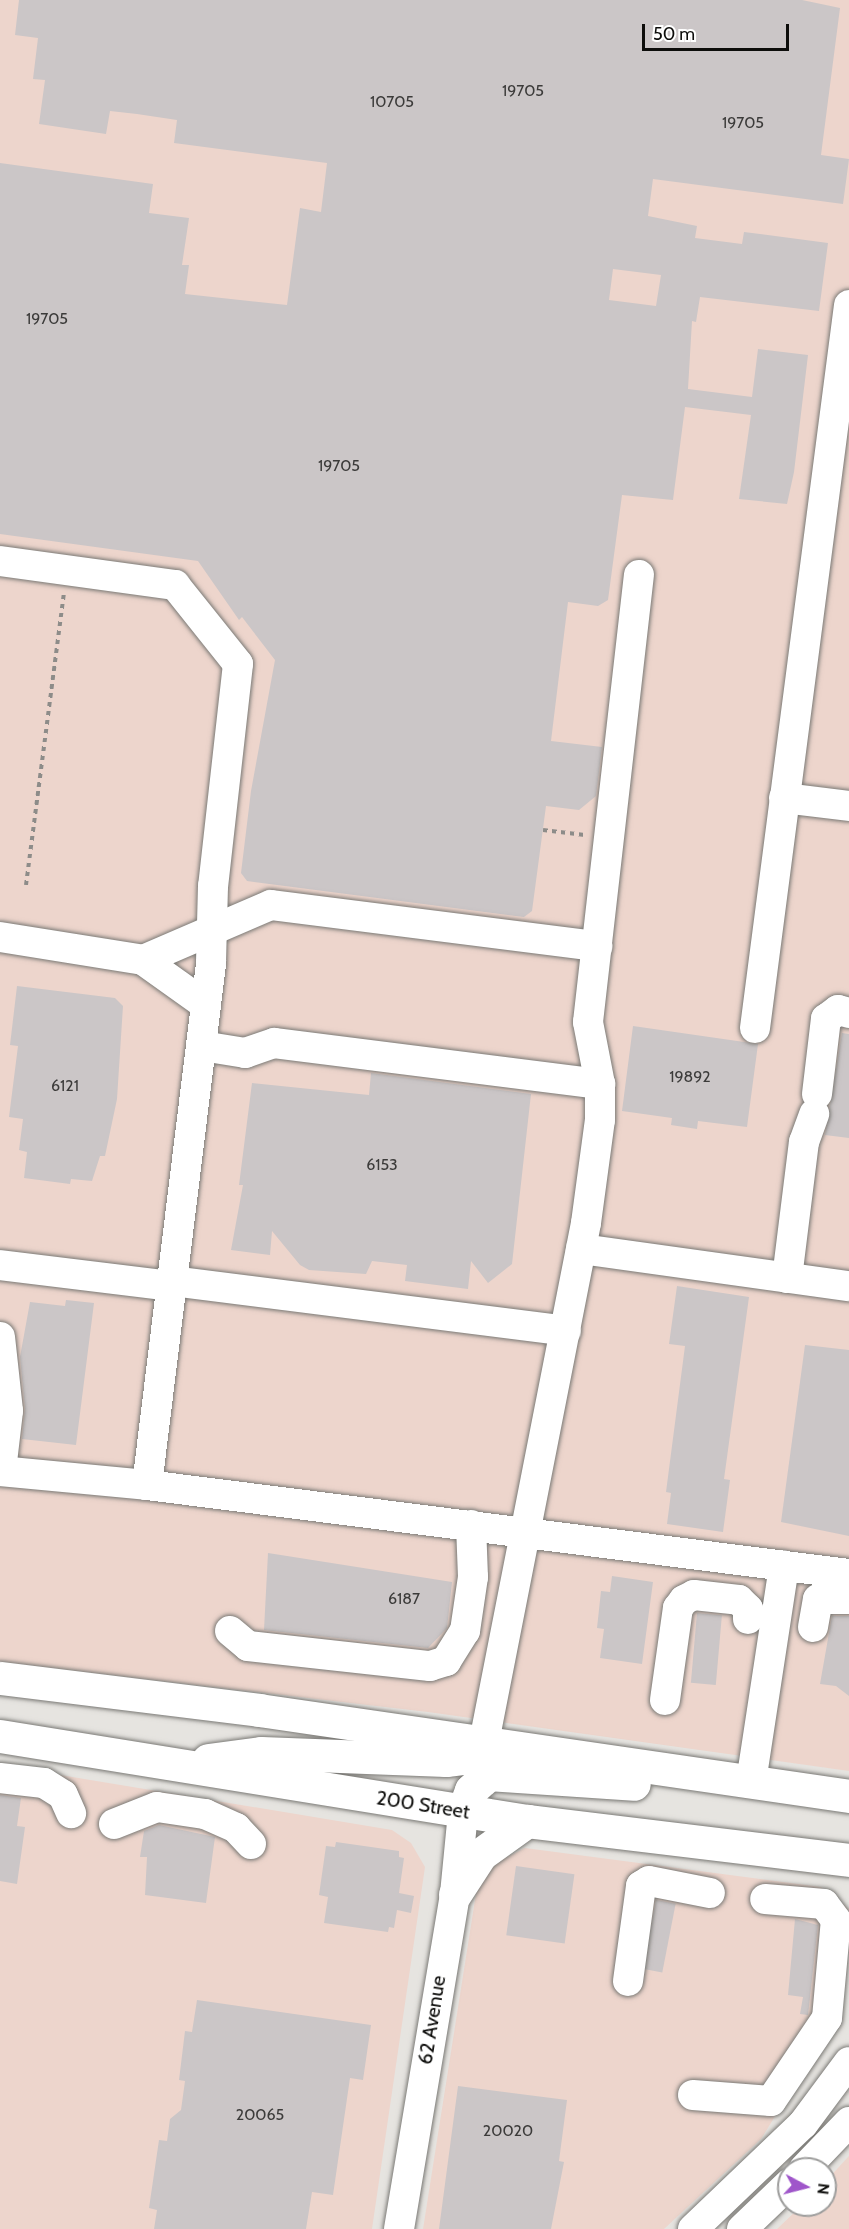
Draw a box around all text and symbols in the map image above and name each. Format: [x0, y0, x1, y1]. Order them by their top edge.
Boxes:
scale bar [645, 12, 792, 50]
text: 50 m [653, 23, 695, 45]
house number: 19705 [502, 81, 544, 101]
house number: 10705 [370, 92, 414, 112]
house number: 19705 [722, 113, 764, 133]
house number: 19705 [26, 309, 68, 329]
house number: 19705 [318, 456, 360, 476]
house number: 19892 [669, 1067, 711, 1087]
house number: 6121 [51, 1076, 79, 1096]
house number: 6153 [366, 1155, 398, 1175]
house number: 6187 [388, 1589, 420, 1609]
street label: 200 Street [375, 1786, 471, 1824]
street label: 62 Avenue [413, 1974, 451, 2066]
house number: 20065 [236, 2105, 284, 2125]
house number: 20020 [483, 2121, 533, 2141]
north arrow [777, 2157, 837, 2217]
text: N [813, 2182, 833, 2196]

